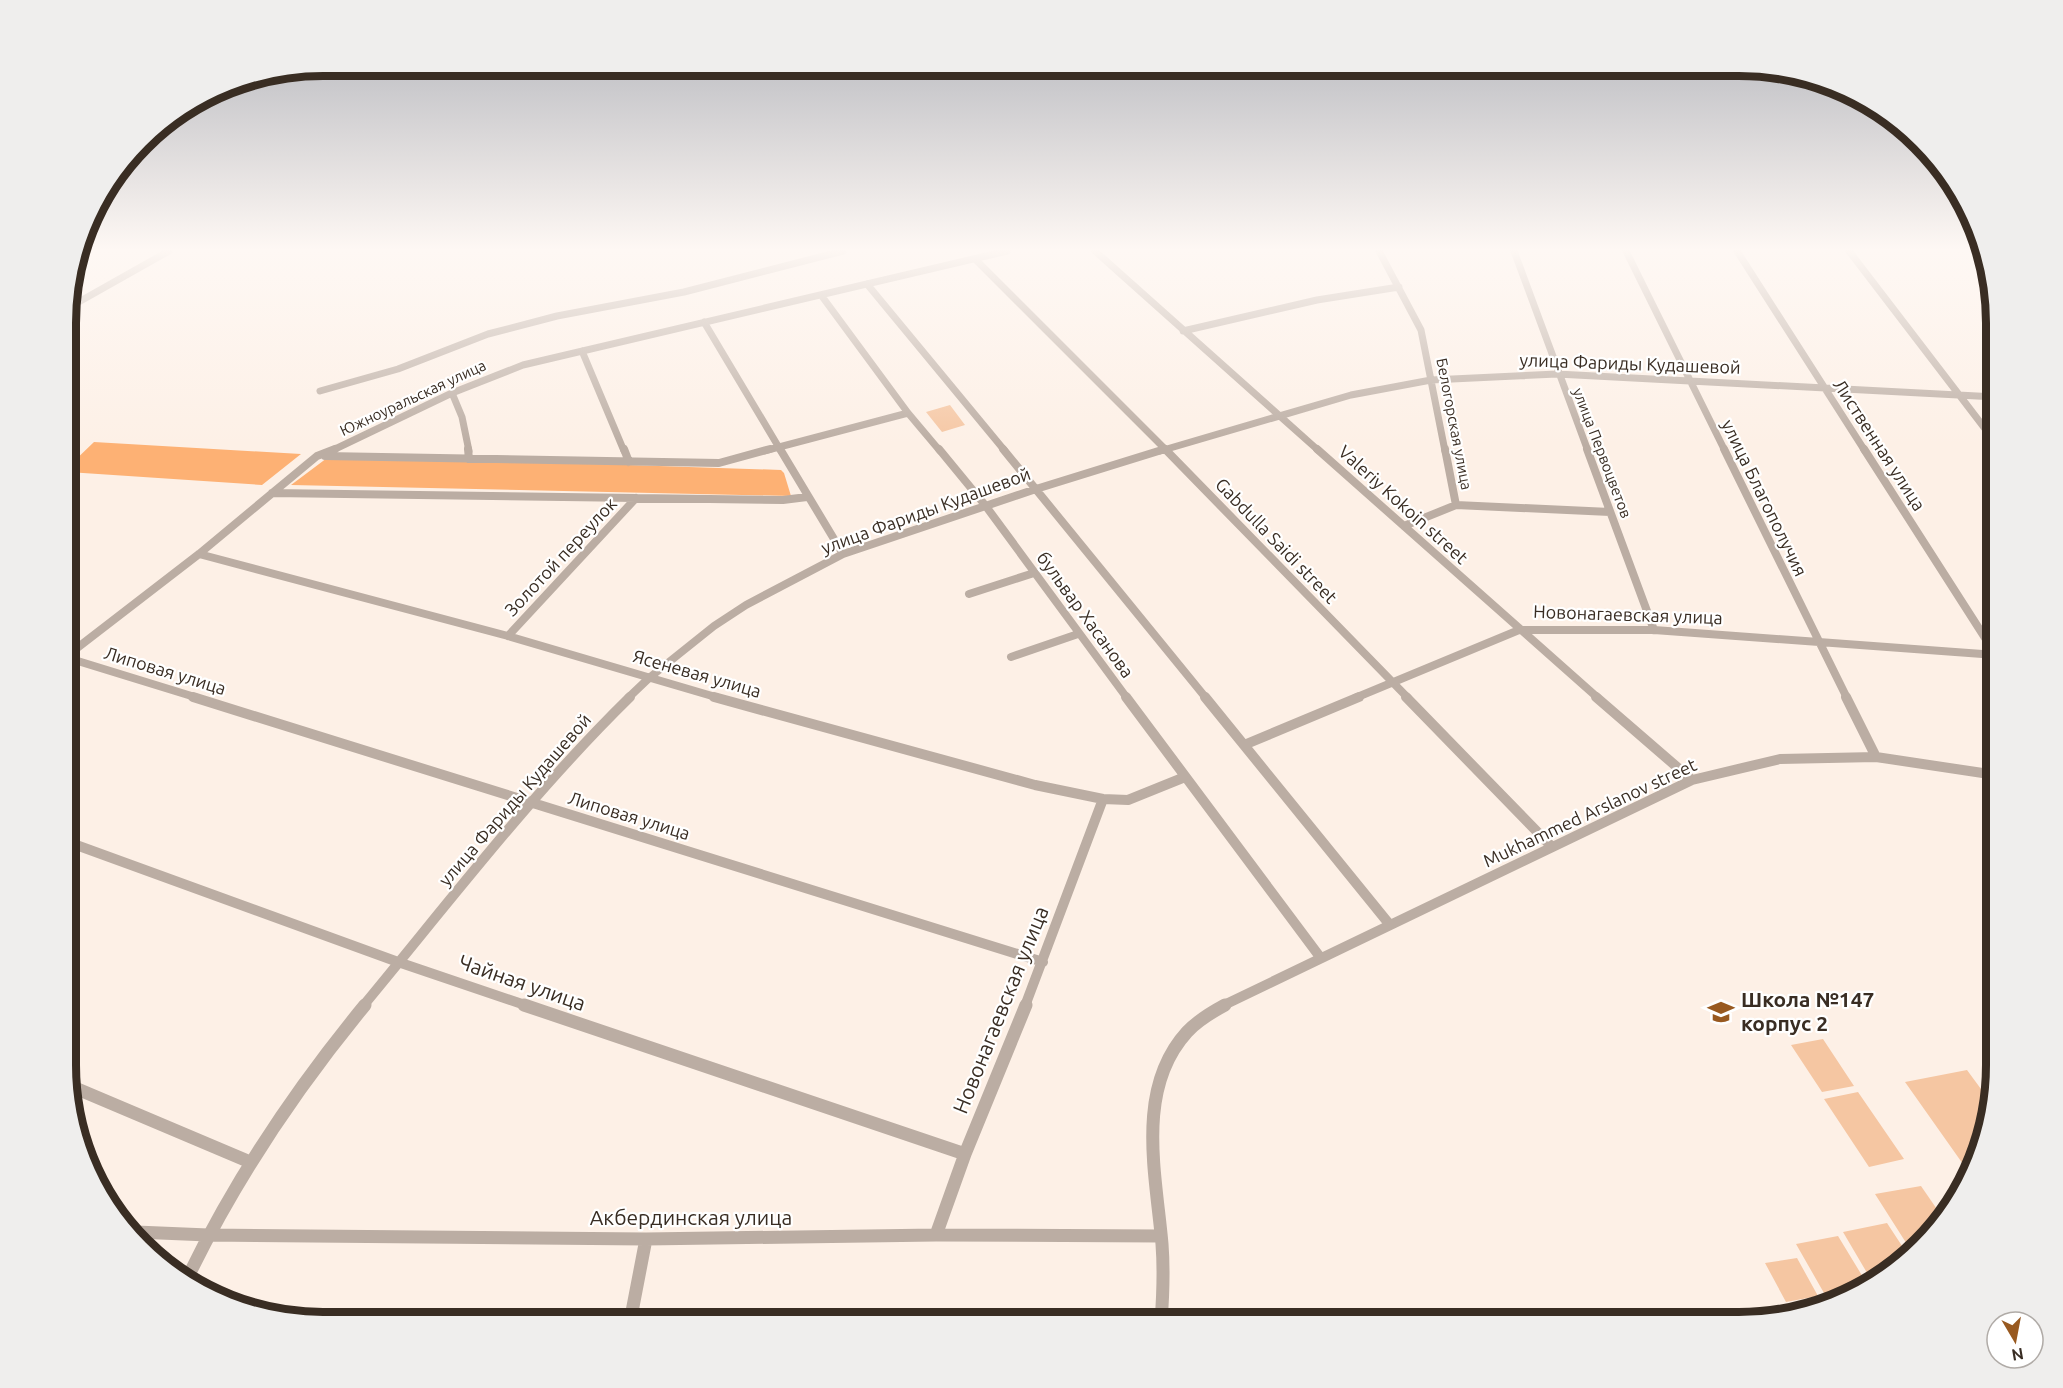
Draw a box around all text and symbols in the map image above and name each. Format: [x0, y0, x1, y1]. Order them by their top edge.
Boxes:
street label: улица Фариды Кудашевой [1519, 349, 1741, 377]
street label: Южноуральская улица [337, 356, 489, 439]
street label: Белогорская улица [1433, 357, 1476, 491]
street label: Лиственная улица [1830, 375, 1930, 514]
street label: улица Первоцветов [1570, 385, 1635, 520]
street label: улица Благополучия [1718, 416, 1812, 579]
street label: Valeriy Kokoin street [1335, 441, 1472, 568]
street label: улица Фариды Кудашевой [818, 463, 1033, 557]
street label: Gabdulla Saidi street [1212, 474, 1342, 607]
street label: Золотой переулок [500, 493, 620, 620]
street label: бульвар Хасанова [1033, 548, 1138, 681]
street label: Новонагаевская улица [1533, 601, 1723, 627]
street label: Липовая улица [102, 642, 229, 698]
street label: Ясеневая улица [631, 645, 764, 701]
street label: улица Фариды Кудашевой [434, 709, 594, 889]
street label: Mukhammed Arslanov street [1480, 754, 1699, 870]
street label: Липовая улица [566, 787, 693, 843]
street label: Новонагаевская улица [948, 903, 1053, 1117]
street label: Чайная улица [456, 949, 589, 1015]
place label: Школа №147 корпус 2 [1741, 987, 1874, 1035]
school or university icon: Школа №147 корпус 2 [1706, 997, 1736, 1027]
street label: Акбердинская улица [590, 1205, 792, 1229]
north arrow [1985, 1310, 2045, 1370]
text: N [2010, 1345, 2025, 1365]

